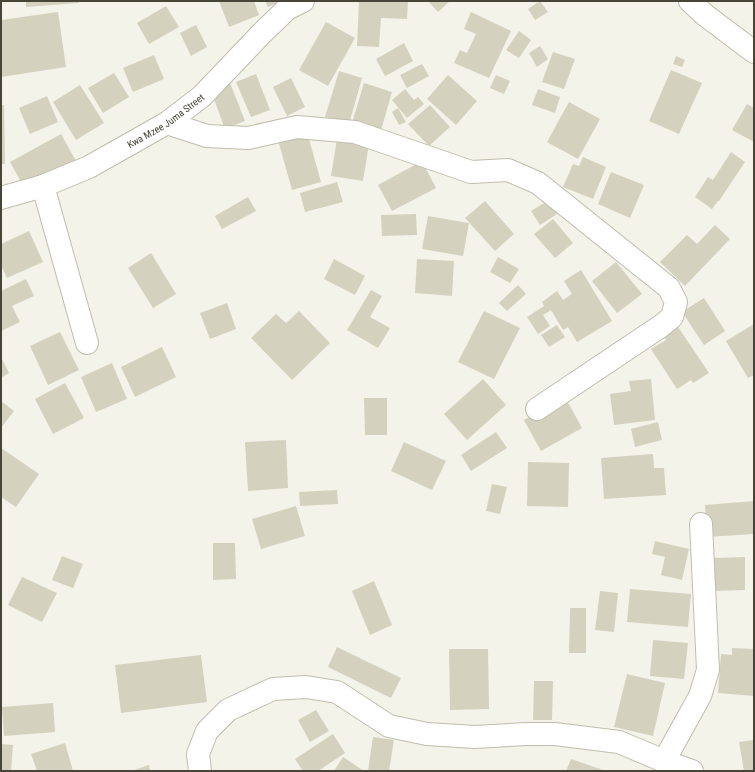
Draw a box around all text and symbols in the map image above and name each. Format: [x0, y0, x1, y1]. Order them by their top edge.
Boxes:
street label: Kwa Mzee Juma Street [125, 91, 206, 150]

